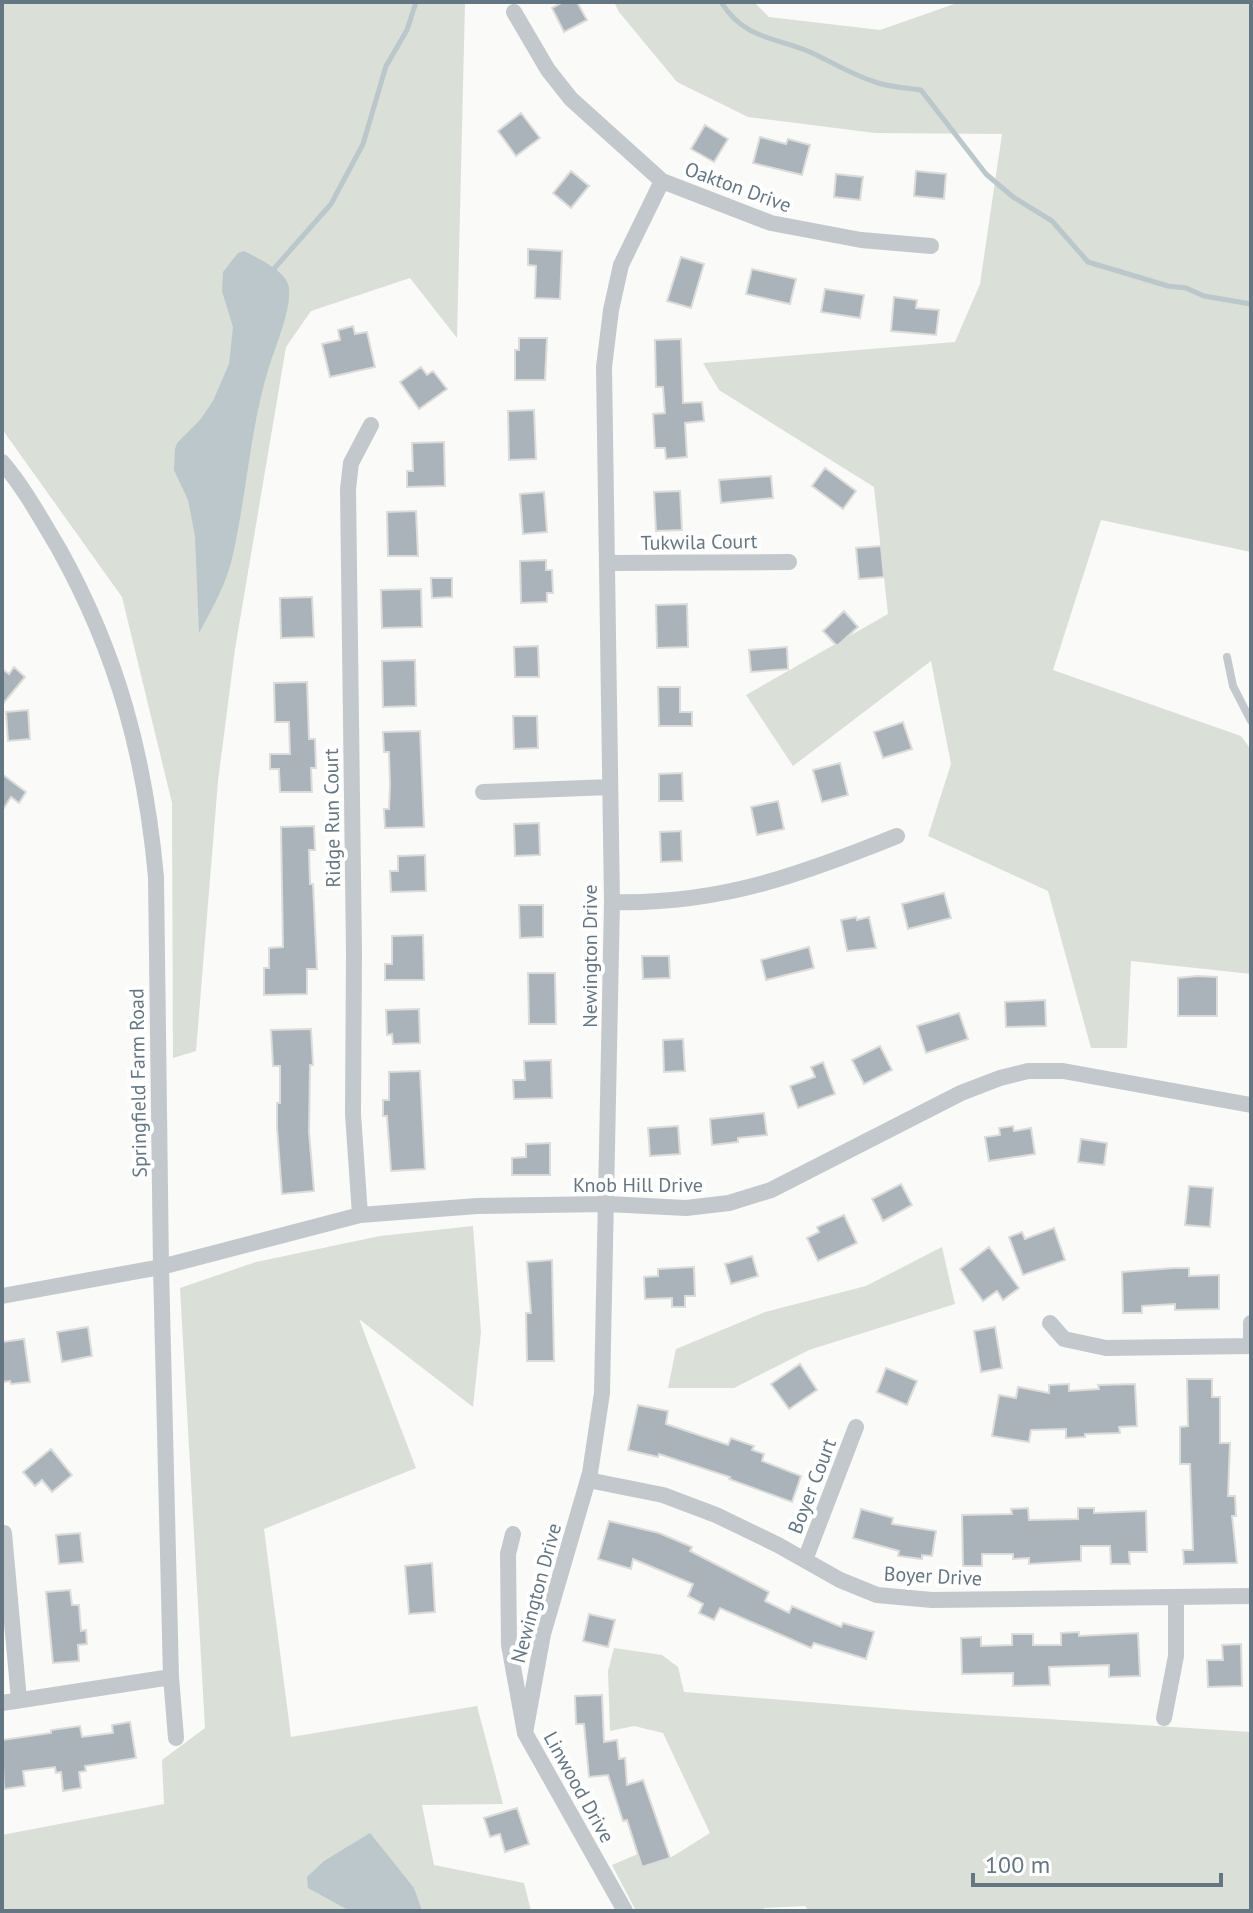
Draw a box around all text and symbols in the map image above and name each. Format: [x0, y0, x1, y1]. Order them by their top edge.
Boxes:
street label: Oakton Drive [681, 156, 795, 218]
street label: Tukwila Court [640, 528, 758, 556]
street label: Ridge Run Court [318, 748, 346, 888]
street label: Newington Drive [577, 884, 603, 1028]
street label: Springfield Farm Road [123, 988, 153, 1178]
street label: Knob Hill Drive [573, 1172, 703, 1198]
street label: Boyer Court [782, 1434, 842, 1537]
street label: Newington Drive [505, 1520, 567, 1666]
street label: Boyer Drive [883, 1560, 983, 1592]
street label: Linwood Drive [538, 1727, 620, 1847]
scale bar [973, 1837, 1221, 1887]
text: 100 m [985, 1849, 1050, 1880]

